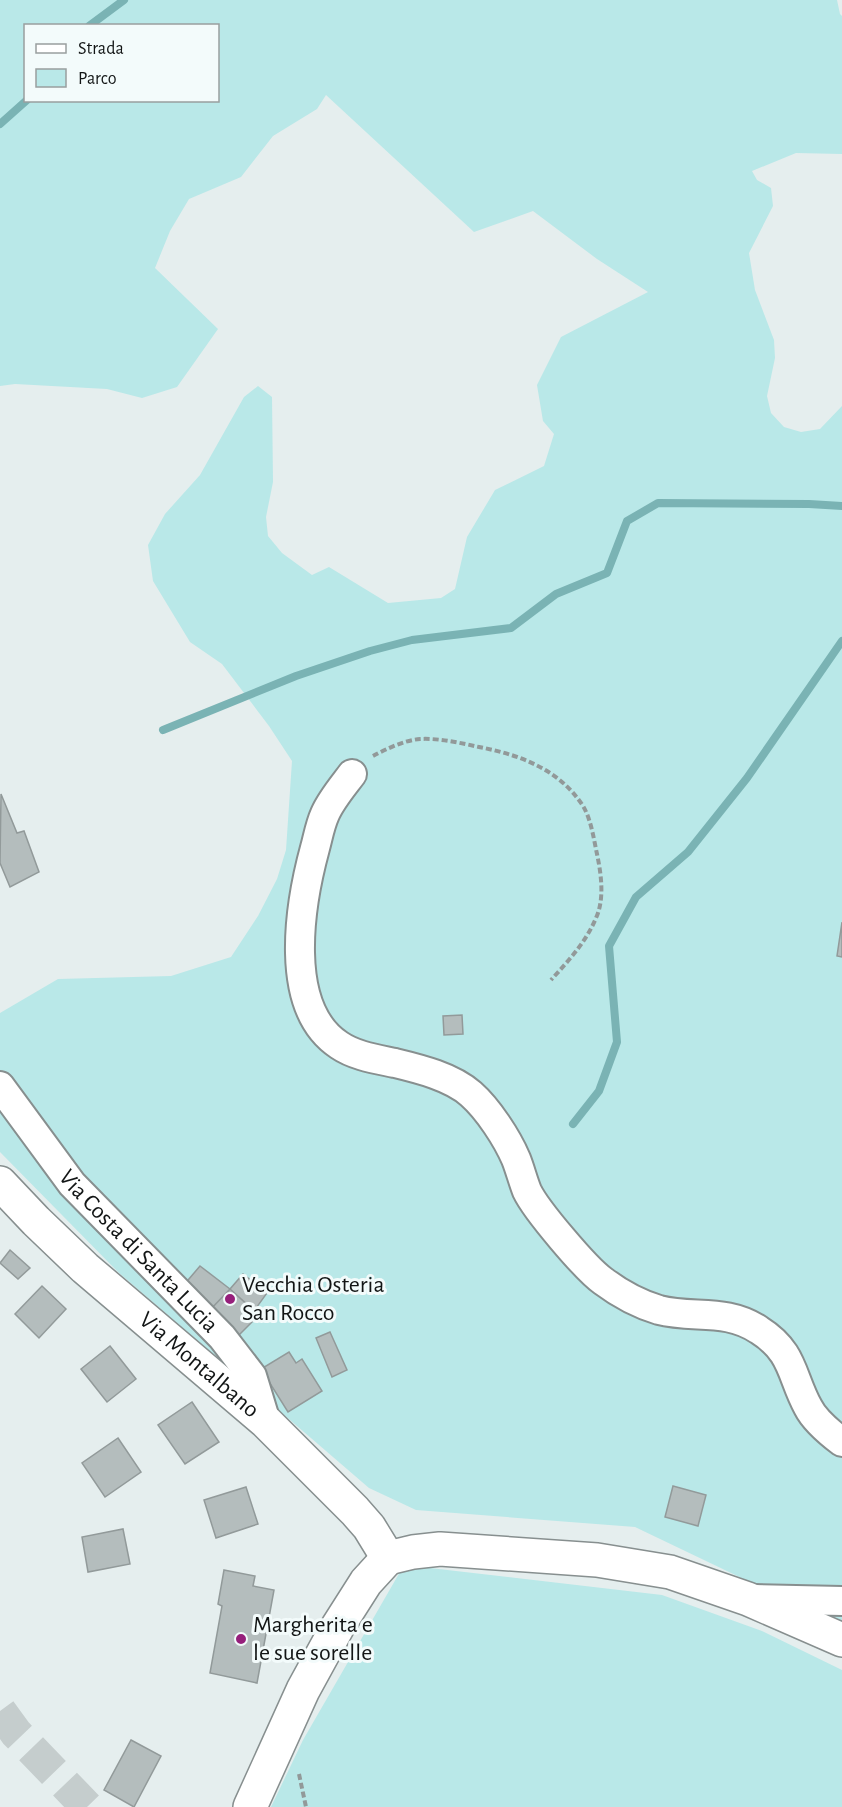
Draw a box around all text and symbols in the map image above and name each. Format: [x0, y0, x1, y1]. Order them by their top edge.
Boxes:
legend [24, 24, 219, 102]
text: Strada [78, 40, 124, 58]
text: Parco [78, 70, 117, 88]
street label: Via Costa di Santa Lucia [54, 1165, 223, 1337]
place label: Vecchia Osteria San Rocco [242, 1273, 385, 1325]
marker: Vecchia Osteria San Rocco [223, 1292, 237, 1306]
street label: Via Montalbano [135, 1308, 264, 1422]
place label: Margherita e le sue sorelle [253, 1613, 373, 1665]
marker: Margherita e le sue sorelle [234, 1632, 248, 1646]

